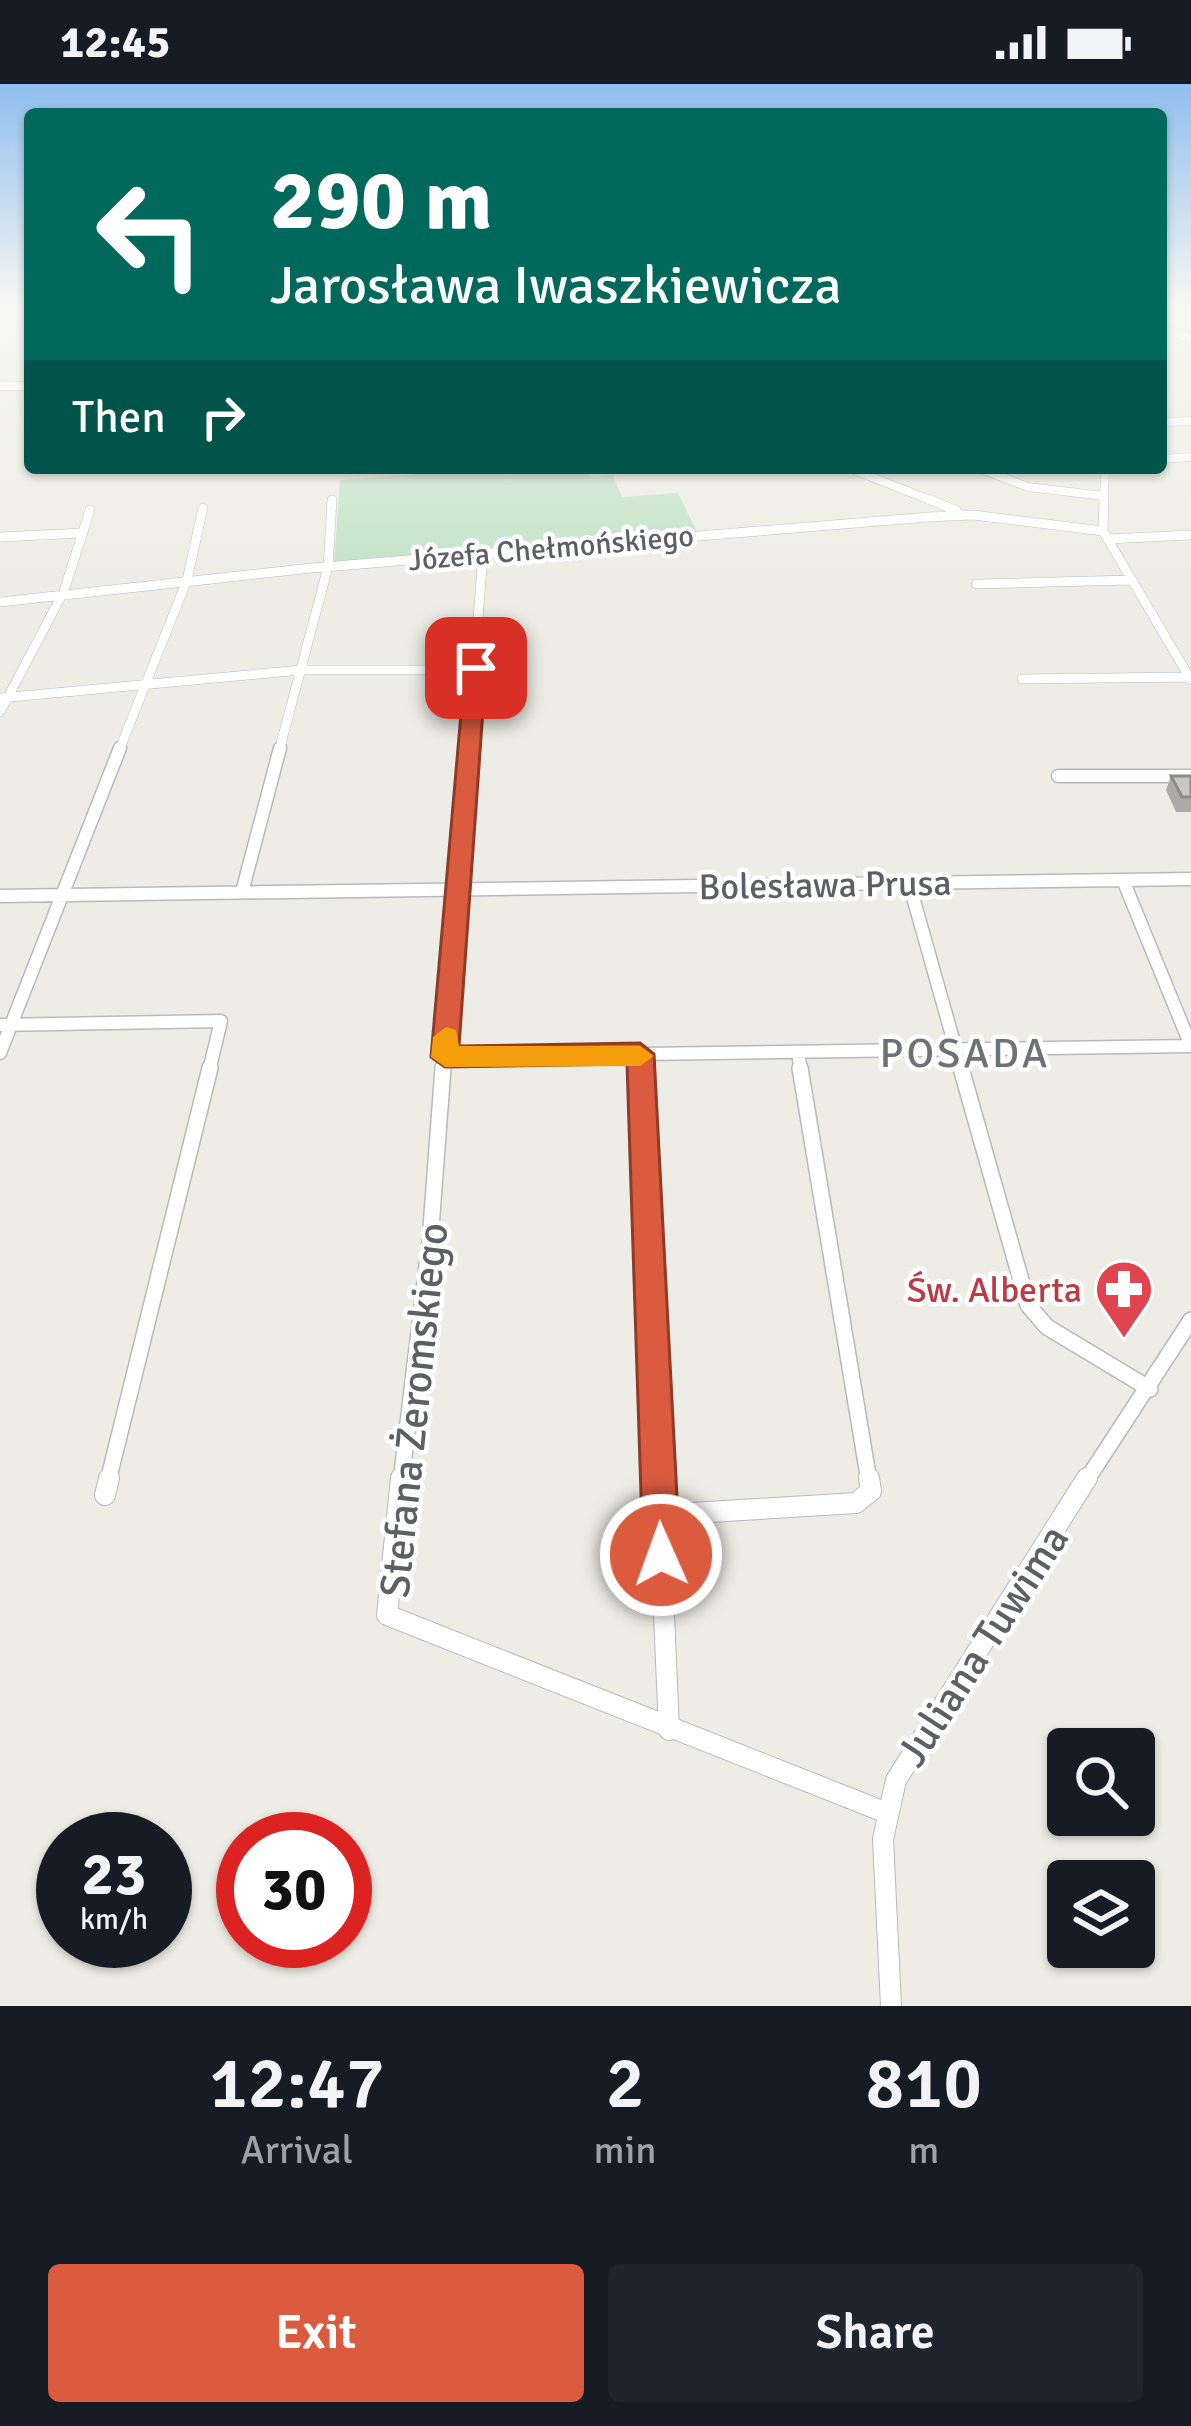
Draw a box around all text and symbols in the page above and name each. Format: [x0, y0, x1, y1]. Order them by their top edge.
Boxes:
text: 12:45 [60, 15, 170, 70]
text: 290 m [270, 149, 492, 253]
icon: left [72, 156, 228, 312]
text: Jarosława Iwaszkiewicza [270, 252, 842, 319]
icon: right [190, 384, 256, 450]
text: Then [72, 390, 166, 445]
street label: Józefa Chełmońskiego [407, 518, 695, 579]
pin [425, 617, 527, 719]
icon: arrive [443, 635, 509, 701]
street label: Bolesława Prusa [698, 861, 952, 910]
district label: POSADA [880, 1028, 1050, 1079]
street label: Stefana Żeromskiego [369, 1220, 460, 1600]
pharmacy icon: Św. Alberta [1093, 1258, 1155, 1340]
place label: Św. Alberta [907, 1268, 1082, 1313]
position arrow [598, 1492, 724, 1618]
street label: Juliana Tuwima [886, 1516, 1080, 1776]
map controls [1047, 1728, 1155, 1968]
button: search [1047, 1728, 1155, 1836]
speed limit sign: 30 [216, 1812, 372, 1968]
text: 23 [82, 1838, 146, 1912]
button: layers [1047, 1860, 1155, 1968]
text: km/h [80, 1901, 148, 1938]
text: 12:47 [209, 2039, 385, 2128]
text: 2 [606, 2039, 645, 2128]
text: 810 [865, 2039, 982, 2128]
text: Arrival [241, 2126, 353, 2174]
text: min [594, 2126, 657, 2174]
text: m [908, 2126, 939, 2174]
button: Exit [48, 2264, 584, 2402]
button: Share [608, 2264, 1143, 2402]

